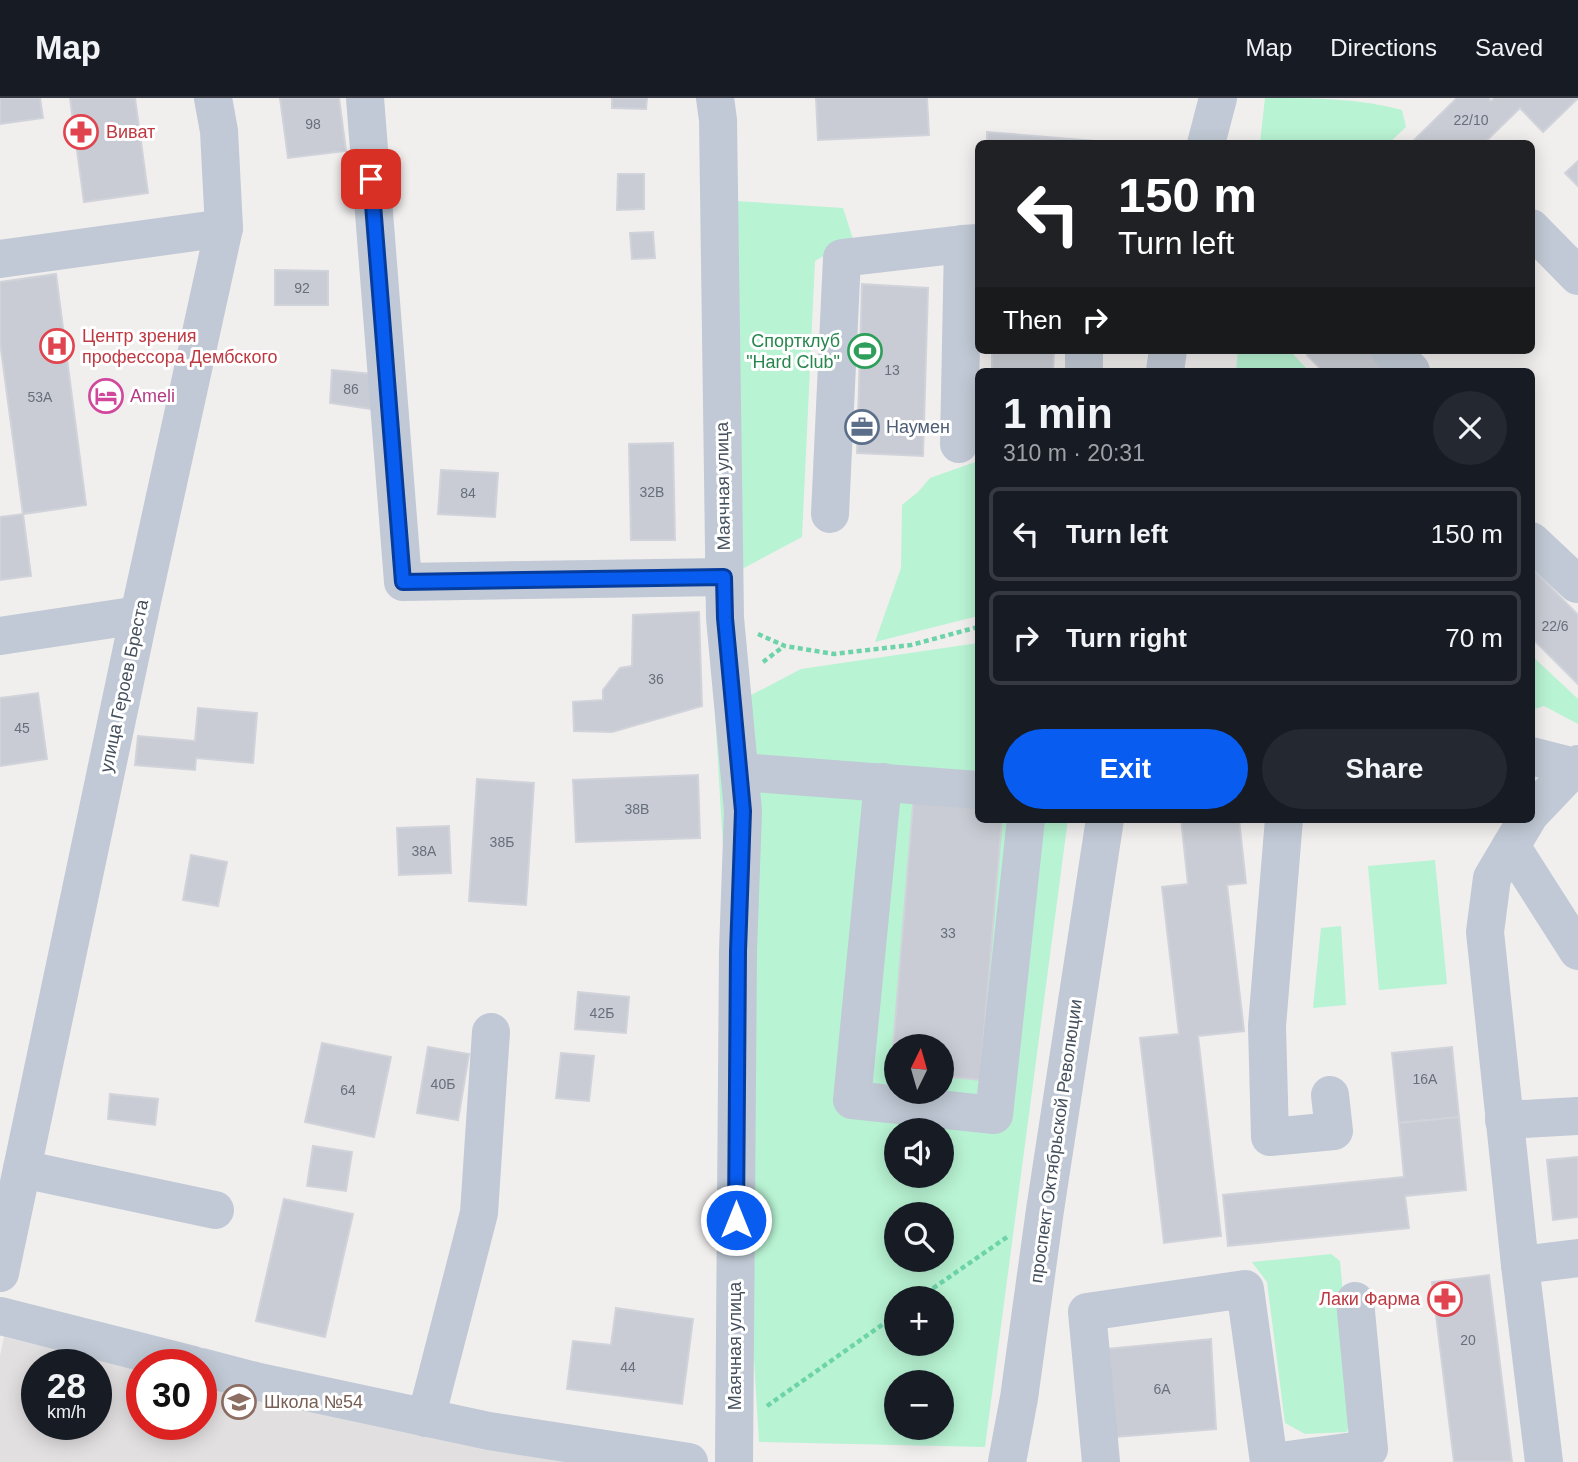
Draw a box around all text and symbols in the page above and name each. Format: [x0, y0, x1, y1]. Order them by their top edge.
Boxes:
text: Map [35, 29, 101, 66]
text: Map [1246, 34, 1292, 61]
text: Directions [1330, 34, 1437, 61]
text: Saved [1475, 34, 1543, 61]
house number: 22/10 [1453, 112, 1489, 128]
pharmacy icon: Виват [62, 113, 100, 151]
house number: 98 [305, 116, 321, 132]
place label: Виват [106, 122, 155, 142]
pin [341, 149, 401, 209]
icon: arrive [352, 160, 390, 198]
icon: left [1003, 168, 1094, 259]
text: 150 m [1118, 168, 1257, 222]
text: Turn left [1118, 225, 1234, 261]
house number: 92 [294, 280, 310, 296]
icon: right [1076, 301, 1114, 339]
text: Then [1003, 305, 1062, 335]
place label: Центр зрения профессора Дембского [82, 326, 278, 367]
hospital icon: Центр зрения профессора Дембского [38, 327, 76, 365]
place label: Спортклуб "Hard Club" [746, 331, 840, 372]
sports icon: Спортклуб "Hard Club" [846, 332, 884, 370]
house number: 13 [884, 362, 900, 378]
hotel icon: Ameli [87, 377, 125, 415]
house number: 86 [343, 381, 359, 397]
place label: Ameli [130, 386, 175, 406]
house number: 53А [28, 389, 53, 405]
text: 1 min [1003, 390, 1113, 437]
button: close [1433, 391, 1507, 465]
office icon: Наумен [843, 408, 881, 446]
place label: Наумен [886, 417, 950, 437]
street label: Маячная улица [712, 421, 734, 550]
text: 310 m · 20:31 [1003, 440, 1145, 466]
house number: 32В [640, 484, 664, 500]
house number: 84 [460, 485, 476, 501]
icon: left [1007, 515, 1045, 553]
text: Turn left [1066, 519, 1168, 549]
text: 150 m [1431, 519, 1503, 549]
street label: улица Героев Бреста [96, 597, 152, 774]
house number: 22/6 [1541, 618, 1569, 634]
icon: right [1007, 619, 1045, 657]
text: Turn right [1066, 623, 1187, 653]
text: 70 m [1445, 623, 1503, 653]
house number: 36 [648, 671, 664, 687]
house number: 45 [14, 720, 30, 736]
button: Exit [1003, 729, 1248, 809]
button: Share [1262, 729, 1507, 809]
house number: 38В [625, 801, 649, 817]
house number: 38Б [490, 834, 514, 850]
house number: 38А [412, 843, 437, 859]
house number: 33 [940, 925, 956, 941]
street label: проспект Октябрьской Революции [1026, 998, 1086, 1284]
house number: 42Б [590, 1005, 614, 1021]
north arrow [884, 1034, 954, 1104]
map controls [884, 1034, 954, 1440]
house number: 16А [1413, 1071, 1438, 1087]
house number: 40Б [431, 1076, 455, 1092]
house number: 64 [340, 1082, 356, 1098]
button: sound [884, 1118, 954, 1188]
position arrow [699, 1183, 773, 1257]
button: search [884, 1202, 954, 1272]
pharmacy icon: Лаки Фарма [1426, 1280, 1464, 1318]
street label: Маячная улица [725, 1281, 745, 1410]
button: + [884, 1286, 954, 1356]
place label: Лаки Фарма [1319, 1289, 1421, 1309]
house number: 20 [1460, 1332, 1476, 1348]
speed limit sign: 30 [126, 1349, 217, 1440]
house number: 44 [620, 1359, 636, 1375]
text: 28 [47, 1366, 86, 1405]
button: − [884, 1370, 954, 1440]
house number: 6А [1153, 1381, 1171, 1397]
school or university icon: Школа №54 [220, 1383, 258, 1421]
place label: Школа №54 [264, 1392, 363, 1412]
text: km/h [47, 1402, 86, 1422]

